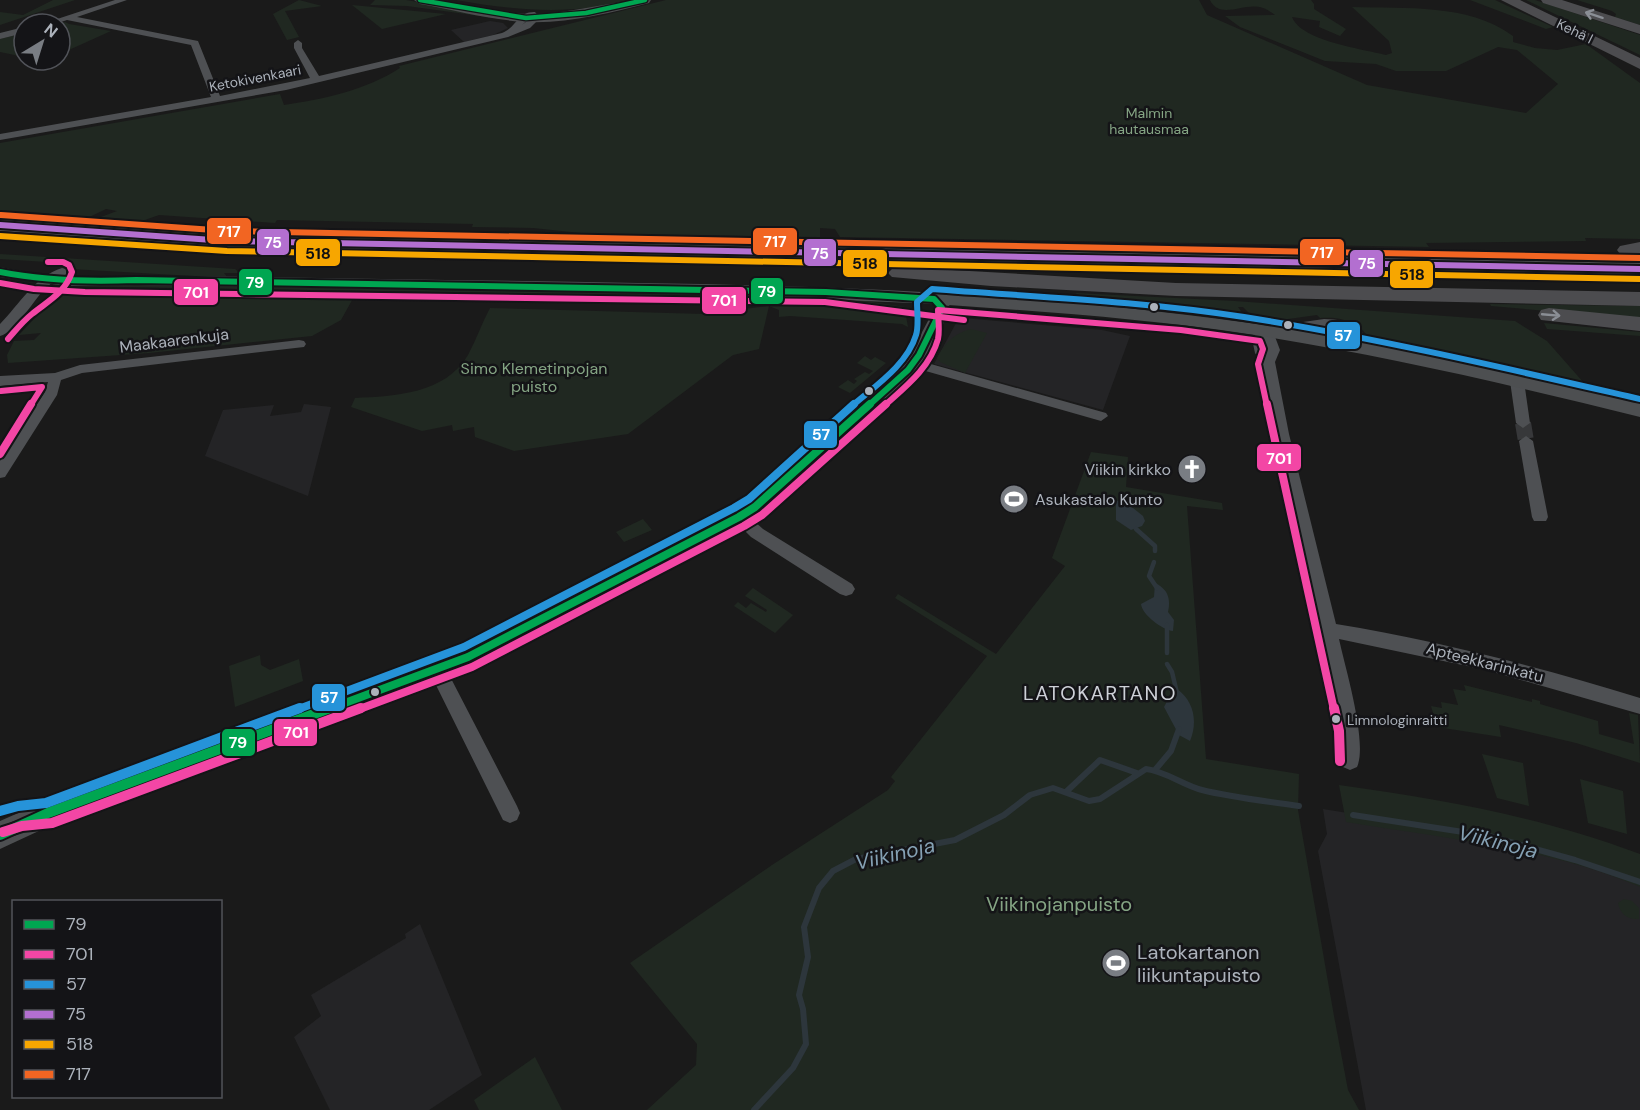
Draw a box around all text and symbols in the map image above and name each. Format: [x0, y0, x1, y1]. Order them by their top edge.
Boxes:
one-way arrow [1585, 9, 1604, 20]
north arrow [12, 12, 72, 72]
street label: Kehä I [1554, 15, 1596, 47]
text: N [40, 19, 62, 42]
street label: Ketokivenkaari [208, 60, 302, 96]
park label: Malmin hautausmaa [1109, 104, 1189, 138]
line badge: 717 [206, 217, 252, 245]
text: 717 [217, 221, 241, 242]
line badge: 717 [752, 227, 798, 256]
line badge: 75 [256, 228, 290, 256]
text: 717 [763, 231, 787, 252]
text: 75 [264, 232, 282, 253]
line badge: 518 [295, 238, 341, 267]
line badge: 75 [803, 238, 837, 267]
line badge: 717 [1299, 238, 1345, 266]
text: 717 [1310, 242, 1334, 263]
text: 518 [305, 243, 331, 264]
text: 75 [811, 243, 829, 264]
line badge: 518 [842, 249, 888, 278]
line badge: 75 [1349, 249, 1384, 278]
text: 518 [852, 253, 878, 274]
text: 75 [1358, 253, 1376, 274]
line badge: 518 [1389, 260, 1434, 289]
text: 518 [1399, 264, 1425, 285]
line badge: 79 [238, 268, 273, 296]
text: 79 [246, 272, 264, 293]
line badge: 79 [750, 277, 784, 305]
line badge: 701 [173, 278, 219, 306]
text: 79 [758, 281, 776, 302]
text: 701 [183, 282, 209, 303]
line badge: 701 [701, 286, 747, 315]
text: 701 [711, 290, 737, 311]
unlabelled marker [1148, 301, 1160, 313]
one-way arrow [1541, 310, 1560, 321]
unlabelled marker [1282, 319, 1294, 331]
line badge: 57 [1326, 321, 1361, 350]
street label: Maakaarenkuja [118, 323, 230, 358]
text: 57 [1334, 325, 1353, 346]
park label: Simo Klemetinpojan puisto [461, 358, 607, 397]
unlabelled marker [863, 385, 875, 397]
line badge: 57 [803, 420, 838, 449]
text: 57 [812, 424, 831, 445]
line badge: 701 [1256, 443, 1302, 472]
text: 701 [1266, 448, 1292, 469]
church icon: Viikin kirkko [1176, 453, 1208, 485]
place label: Viikin kirkko [1084, 459, 1171, 480]
sports icon: Asukastalo Kunto [998, 483, 1030, 515]
place label: Asukastalo Kunto [1035, 489, 1162, 510]
street label: Apteekkarinkatu [1424, 638, 1546, 687]
district label: LATOKARTANO [1023, 680, 1177, 706]
line badge: 57 [311, 683, 346, 712]
unlabelled marker [369, 686, 381, 698]
text: 57 [320, 687, 339, 708]
place label: Limnologinraitti [1347, 711, 1447, 729]
marker: Limnologinraitti [1330, 713, 1342, 725]
line badge: 701 [273, 718, 318, 747]
text: 701 [283, 722, 309, 743]
line badge: 79 [221, 728, 256, 757]
text: 79 [229, 732, 247, 753]
water label: Viikinoja [1455, 819, 1541, 865]
water label: Viikinoja [852, 831, 938, 877]
park label: Viikinojanpuisto [986, 891, 1132, 917]
legend [12, 900, 222, 1098]
text: 79 [66, 912, 86, 936]
place label: Latokartanon liikuntapuisto [1137, 939, 1261, 988]
text: 701 [66, 942, 93, 966]
sports icon: Latokartanon liikuntapuisto [1100, 947, 1132, 979]
text: 57 [66, 972, 86, 996]
text: 75 [66, 1002, 86, 1026]
text: 518 [66, 1032, 94, 1056]
text: 717 [66, 1062, 91, 1086]

